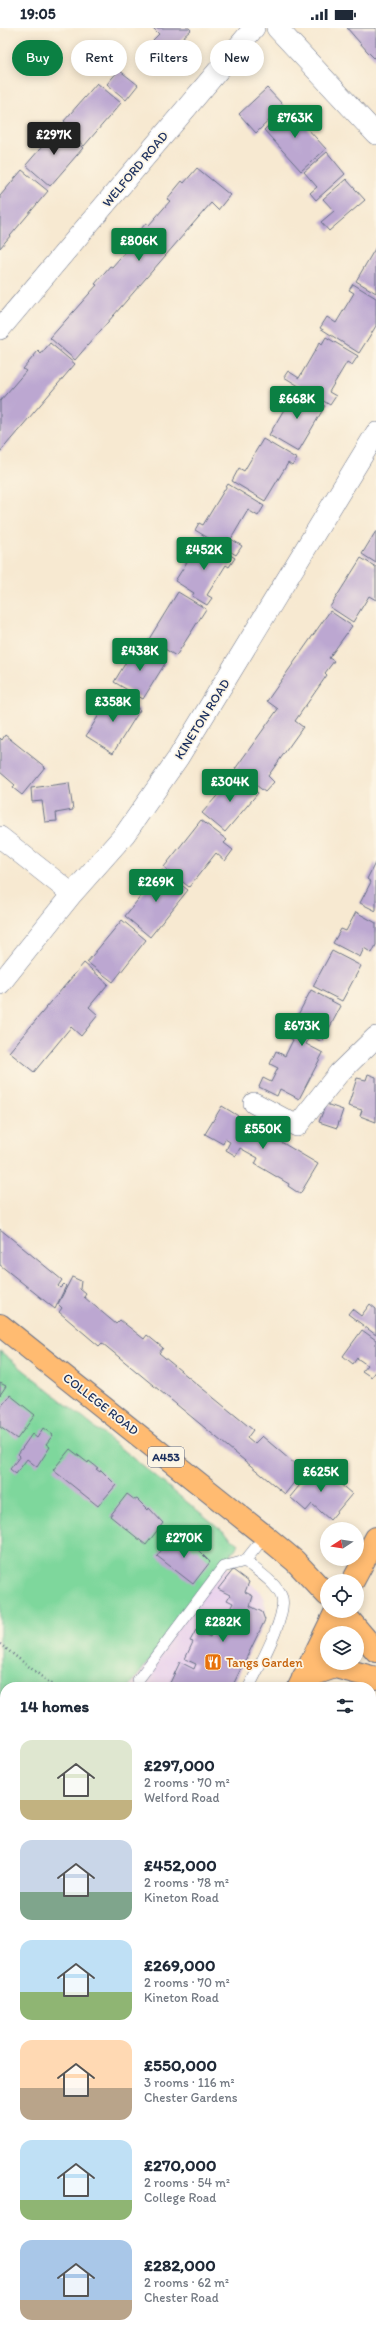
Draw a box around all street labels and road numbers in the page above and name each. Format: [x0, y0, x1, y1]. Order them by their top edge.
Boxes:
street label: WELFORD ROAD [99, 128, 171, 210]
street label: KINETON ROAD [171, 676, 233, 762]
street label: COLLEGE ROAD [60, 1370, 142, 1438]
road number: A453 [148, 1447, 184, 1467]

